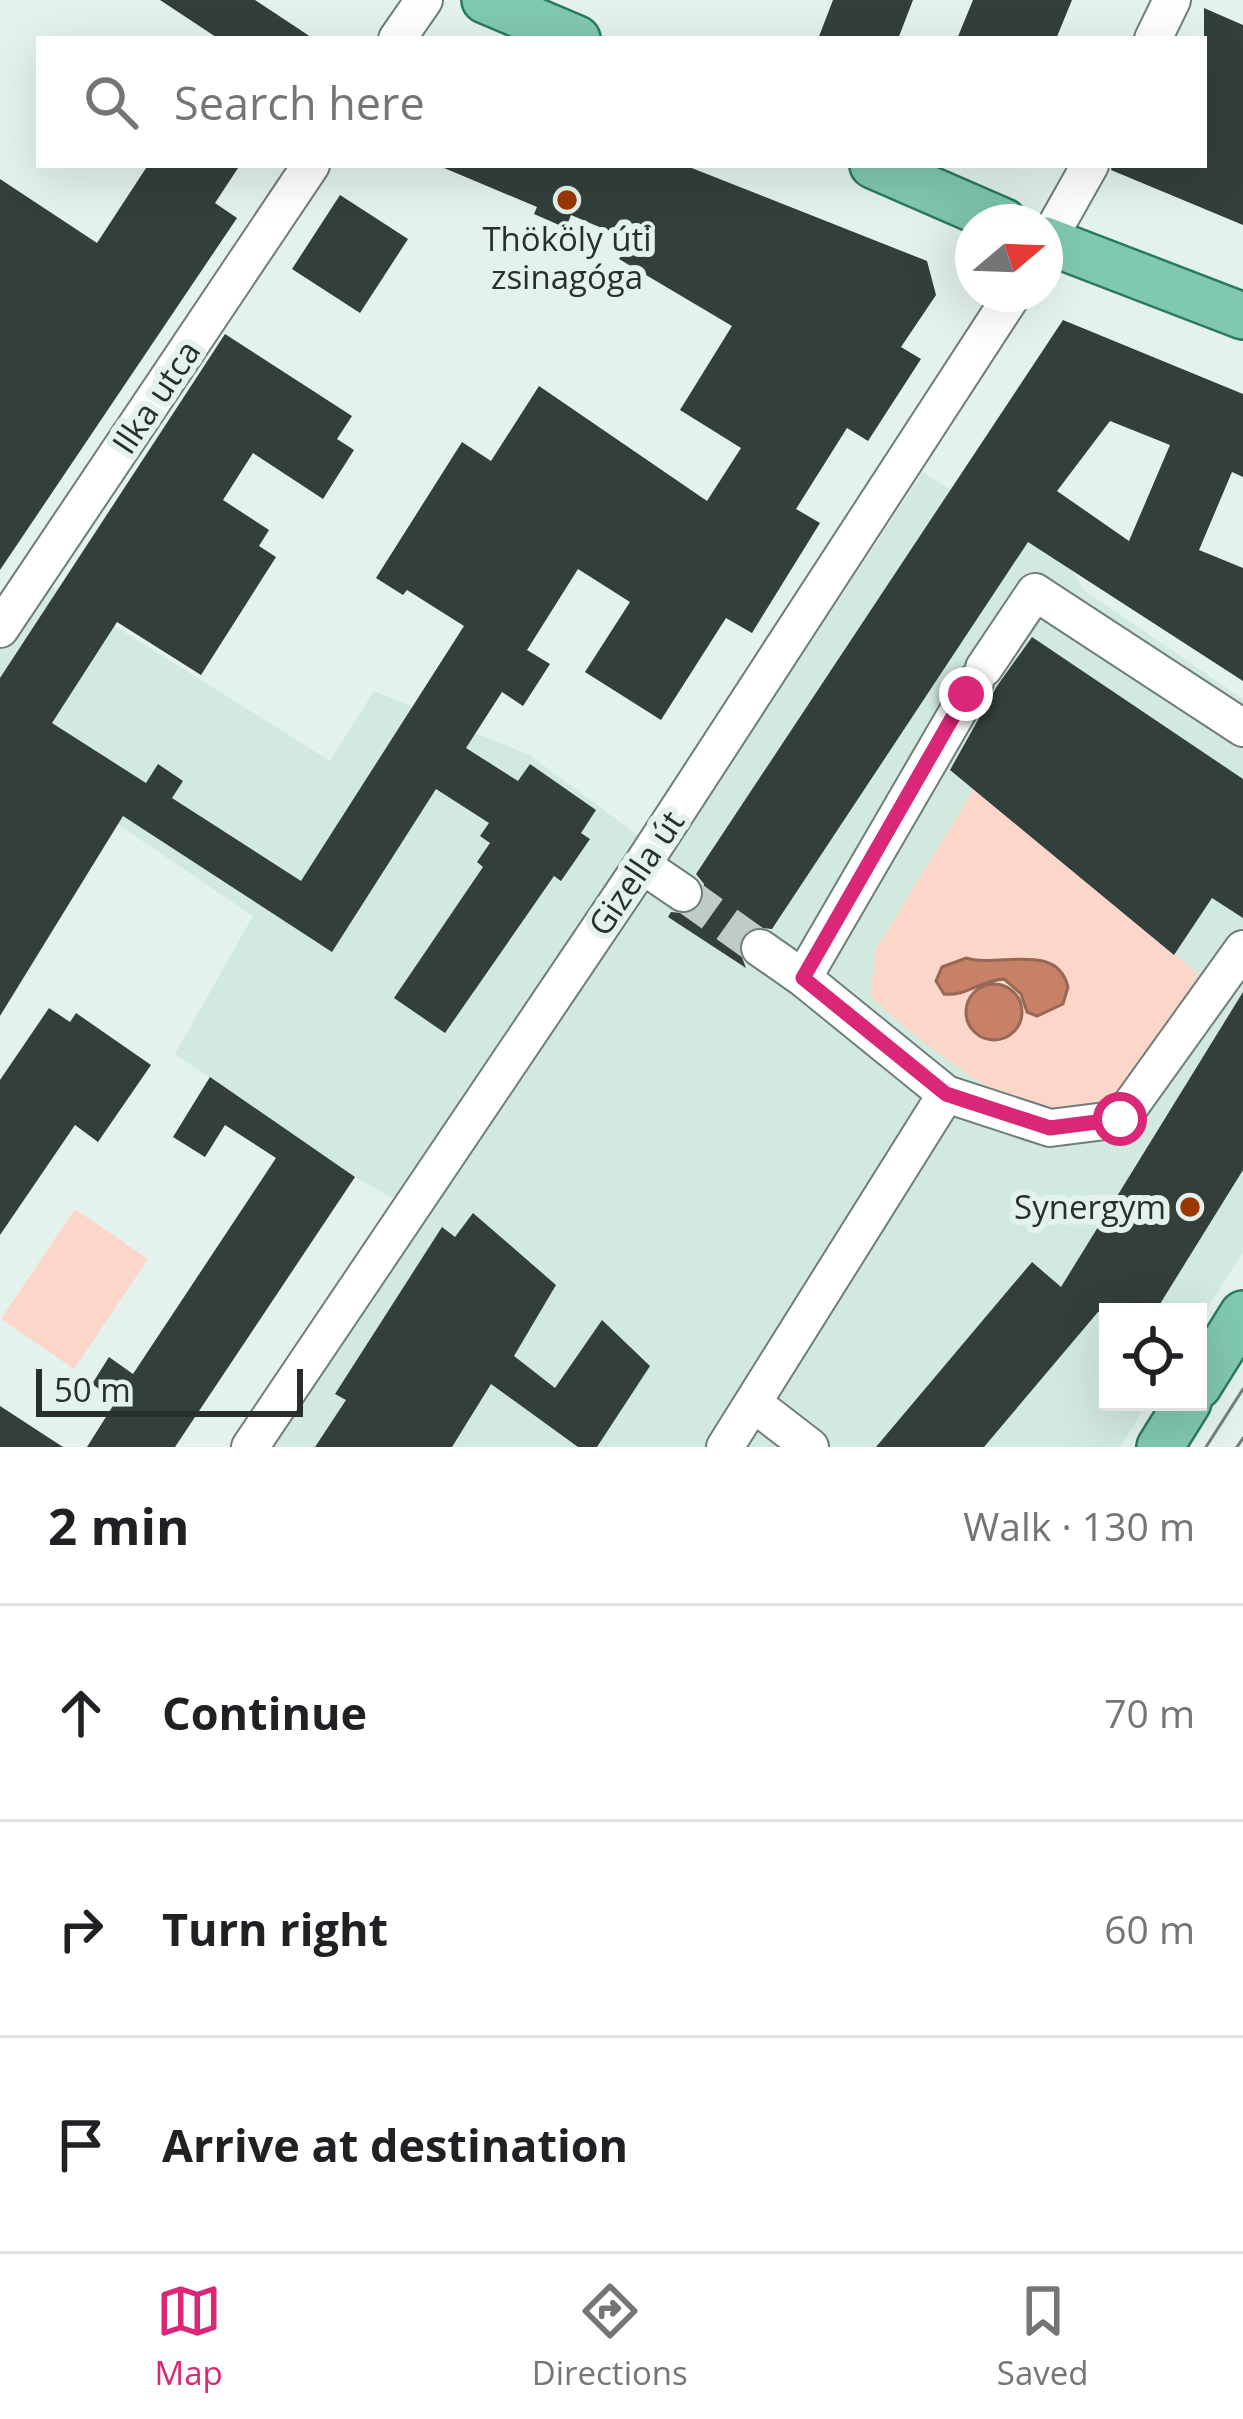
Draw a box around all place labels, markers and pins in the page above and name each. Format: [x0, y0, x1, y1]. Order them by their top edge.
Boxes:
marker: Thököly úti zsinagóga [554, 187, 580, 213]
place label: Thököly úti zsinagóga [482, 216, 652, 299]
place label: Synergym [1014, 1184, 1166, 1229]
marker: Synergym [1177, 1194, 1203, 1220]

